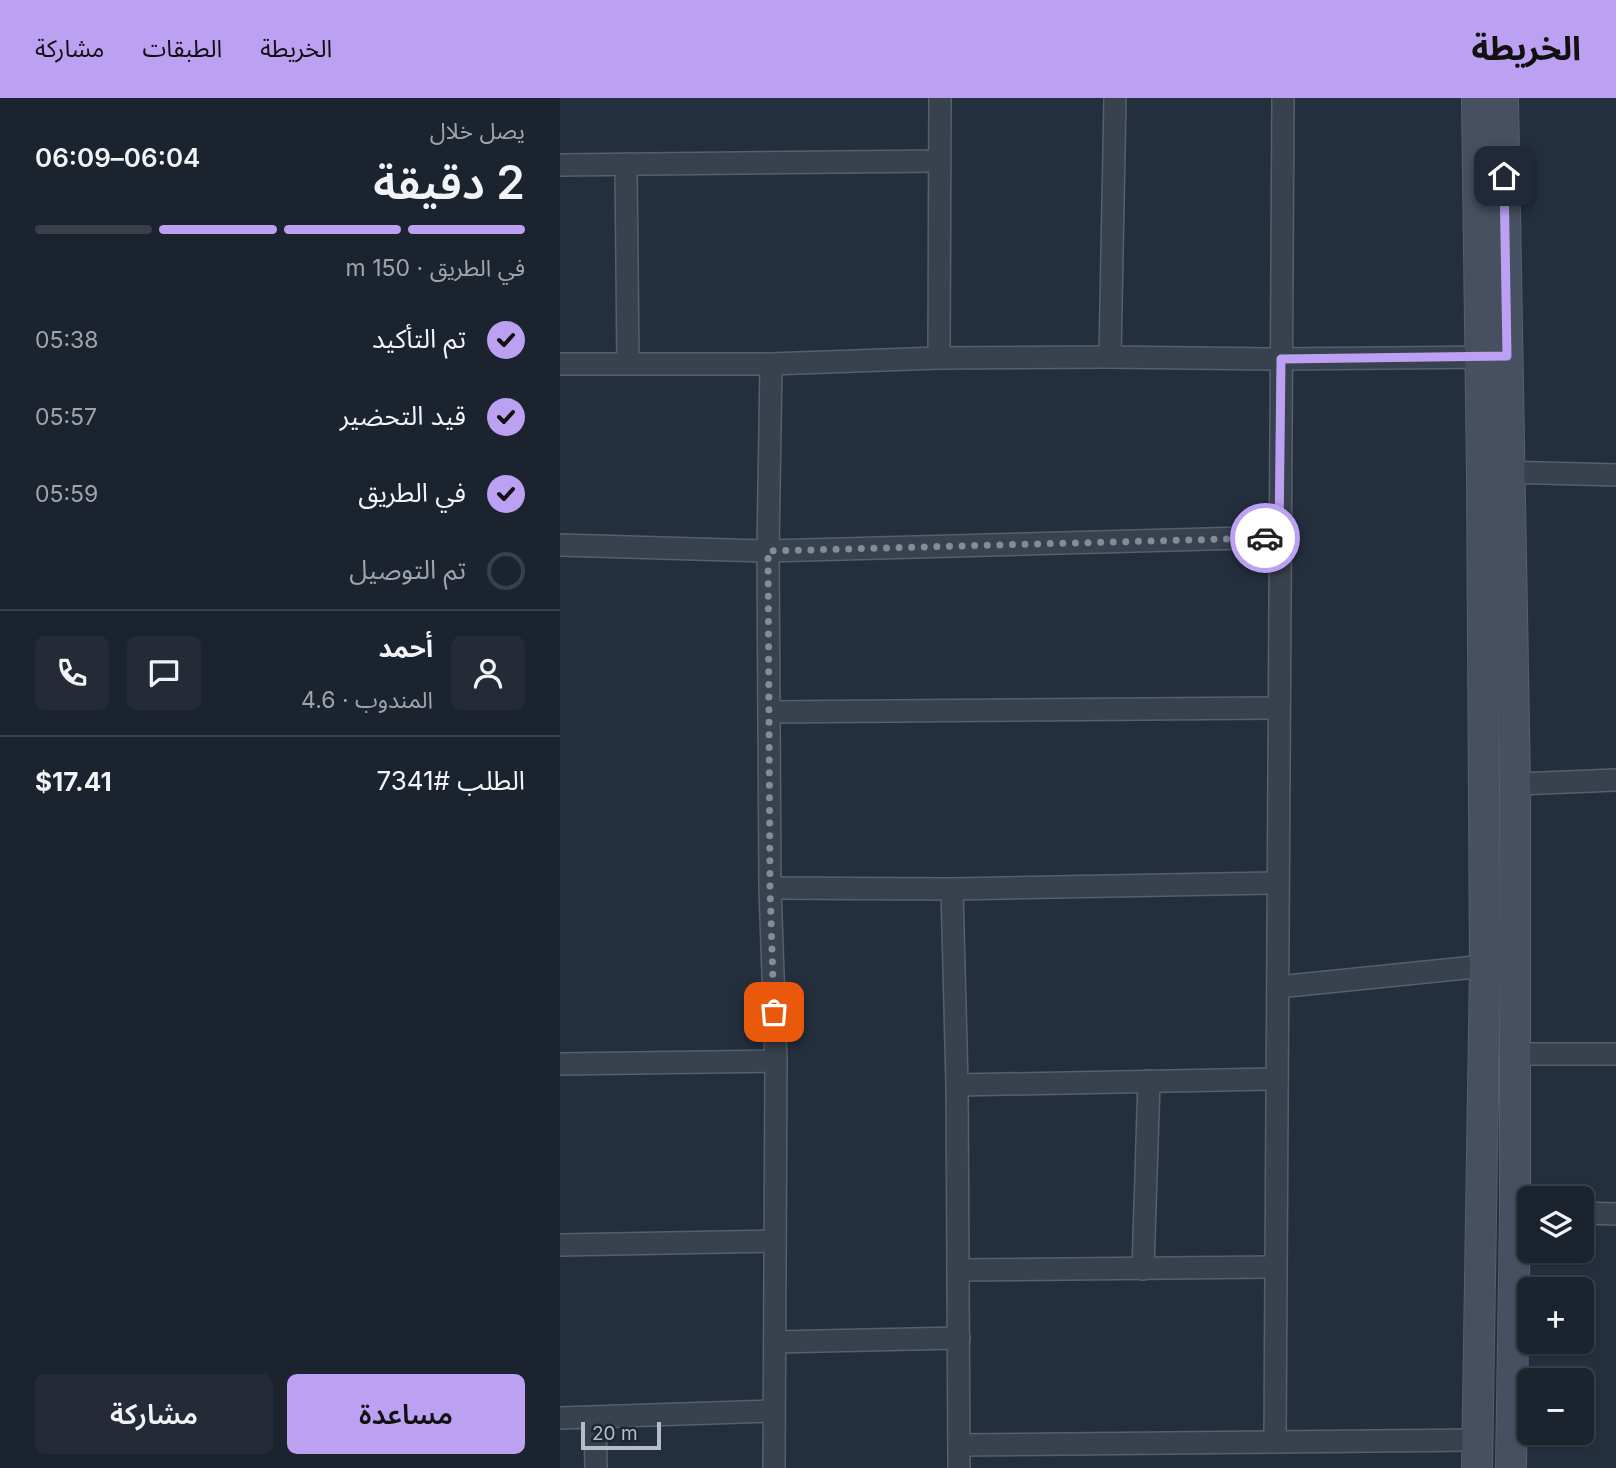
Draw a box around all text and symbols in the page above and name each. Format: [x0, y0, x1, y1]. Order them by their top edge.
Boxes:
text: الخريطة [1471, 28, 1581, 68]
text: مشاركة [35, 34, 104, 63]
text: الطبقات [142, 34, 222, 63]
text: الخريطة [260, 34, 332, 63]
text: يصل خلال [430, 117, 525, 145]
text: 06:04–06:09 [35, 142, 200, 173]
pin [1474, 146, 1534, 206]
text: 2 دقيقة [373, 154, 525, 210]
icon: home [1485, 157, 1523, 195]
text: في الطريق · 150 m [346, 254, 525, 282]
icon: check [487, 321, 525, 359]
text: تم التأكيد [372, 323, 466, 354]
text: 05:38 [35, 326, 99, 354]
icon: check [487, 398, 525, 436]
text: قيد التحضير [340, 400, 466, 431]
text: 05:57 [35, 403, 97, 431]
icon: check [487, 475, 525, 513]
text: في الطريق [358, 477, 466, 508]
text: 05:59 [35, 480, 98, 508]
courier [1230, 503, 1300, 573]
icon: car [1246, 519, 1284, 557]
text: تم التوصيل [349, 554, 466, 585]
text: أحمد [379, 632, 433, 663]
button: phone [35, 636, 109, 710]
button: chat [127, 636, 201, 710]
button: person [451, 636, 525, 710]
text: المندوب · 4.6 [301, 686, 433, 714]
text: الطلب #7341 [376, 765, 525, 796]
text: $17.41 [35, 766, 112, 797]
pin [744, 982, 804, 1042]
icon: bag [755, 993, 793, 1031]
map controls [1517, 1186, 1594, 1445]
button: layers [1517, 1186, 1594, 1263]
button: + [1517, 1277, 1594, 1354]
button: − [1517, 1368, 1594, 1445]
button: مشاركة [35, 1374, 273, 1454]
button: مساعدة [287, 1374, 525, 1454]
scale bar [581, 1419, 662, 1451]
text: 20 m [592, 1422, 638, 1445]

